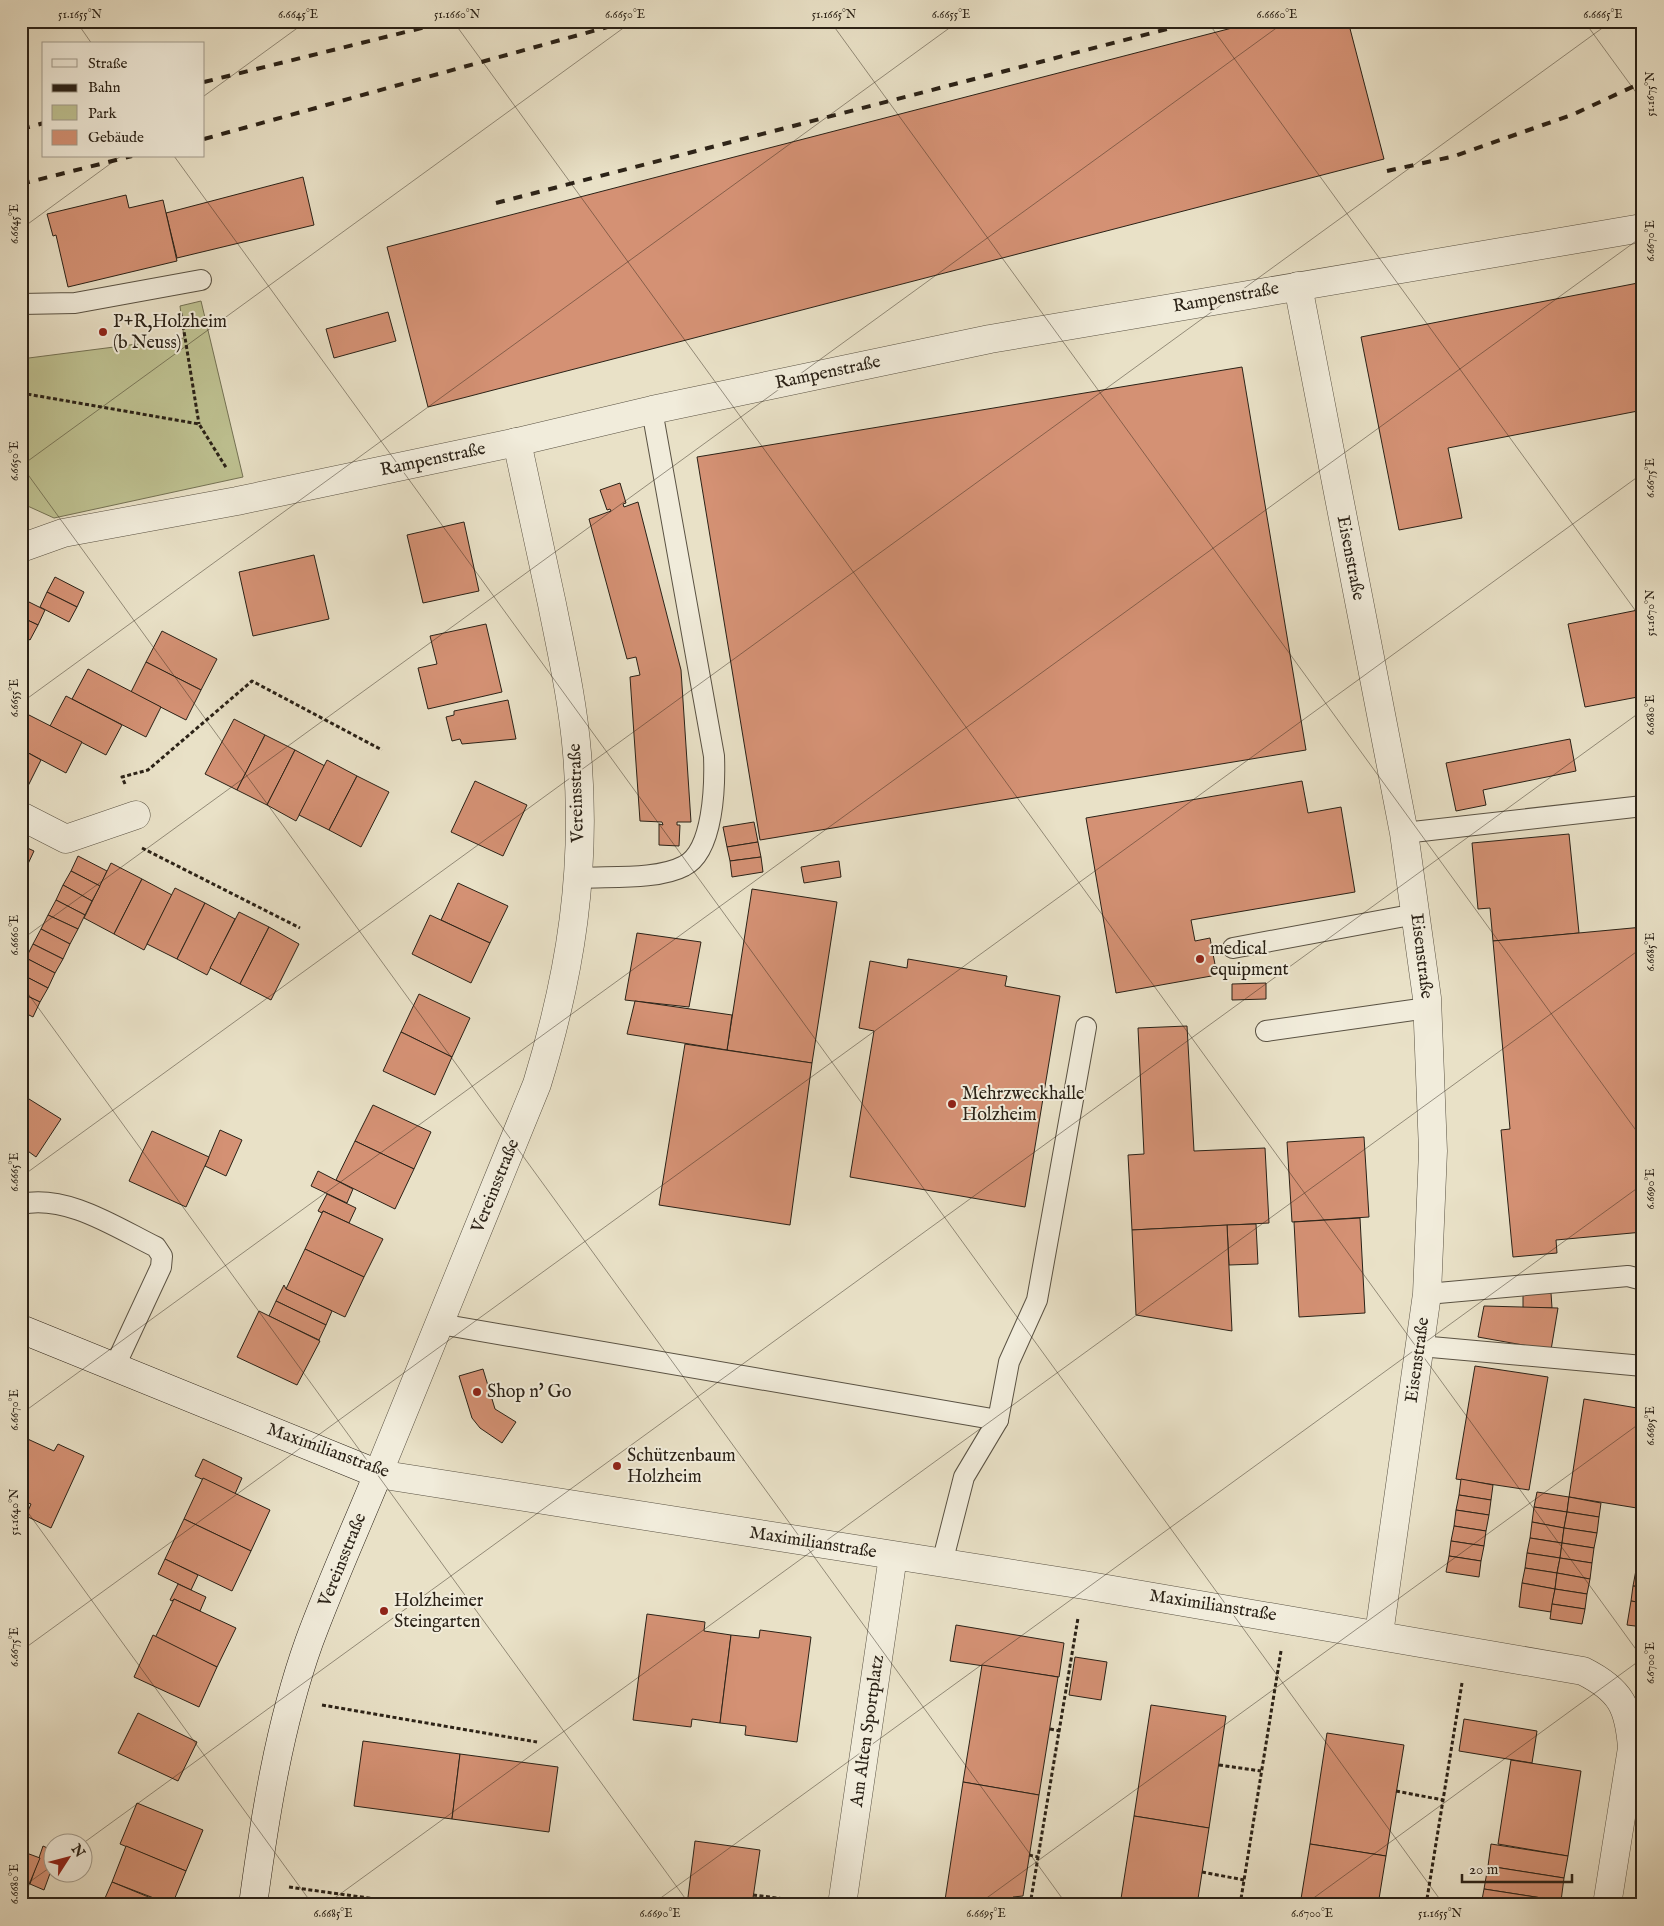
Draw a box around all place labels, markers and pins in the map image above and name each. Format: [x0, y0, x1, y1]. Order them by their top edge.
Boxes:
place label: P+R,Holzheim (b Neuss) [113, 311, 227, 355]
marker: P+R,Holzheim (b Neuss) [97, 326, 109, 338]
place label: medical equipment [1210, 938, 1289, 982]
marker: medical equipment [1194, 953, 1206, 965]
place label: Mehrzweckhalle Holzheim [962, 1083, 1084, 1127]
marker: Mehrzweckhalle Holzheim [946, 1098, 958, 1110]
place label: Shop n' Go [487, 1381, 572, 1404]
marker: Shop n' Go [471, 1386, 483, 1398]
place label: Schützenbaum Holzheim [627, 1445, 736, 1489]
marker: Schützenbaum Holzheim [611, 1460, 623, 1472]
place label: Holzheimer Steingarten [394, 1590, 484, 1634]
marker: Holzheimer Steingarten [378, 1605, 390, 1617]

